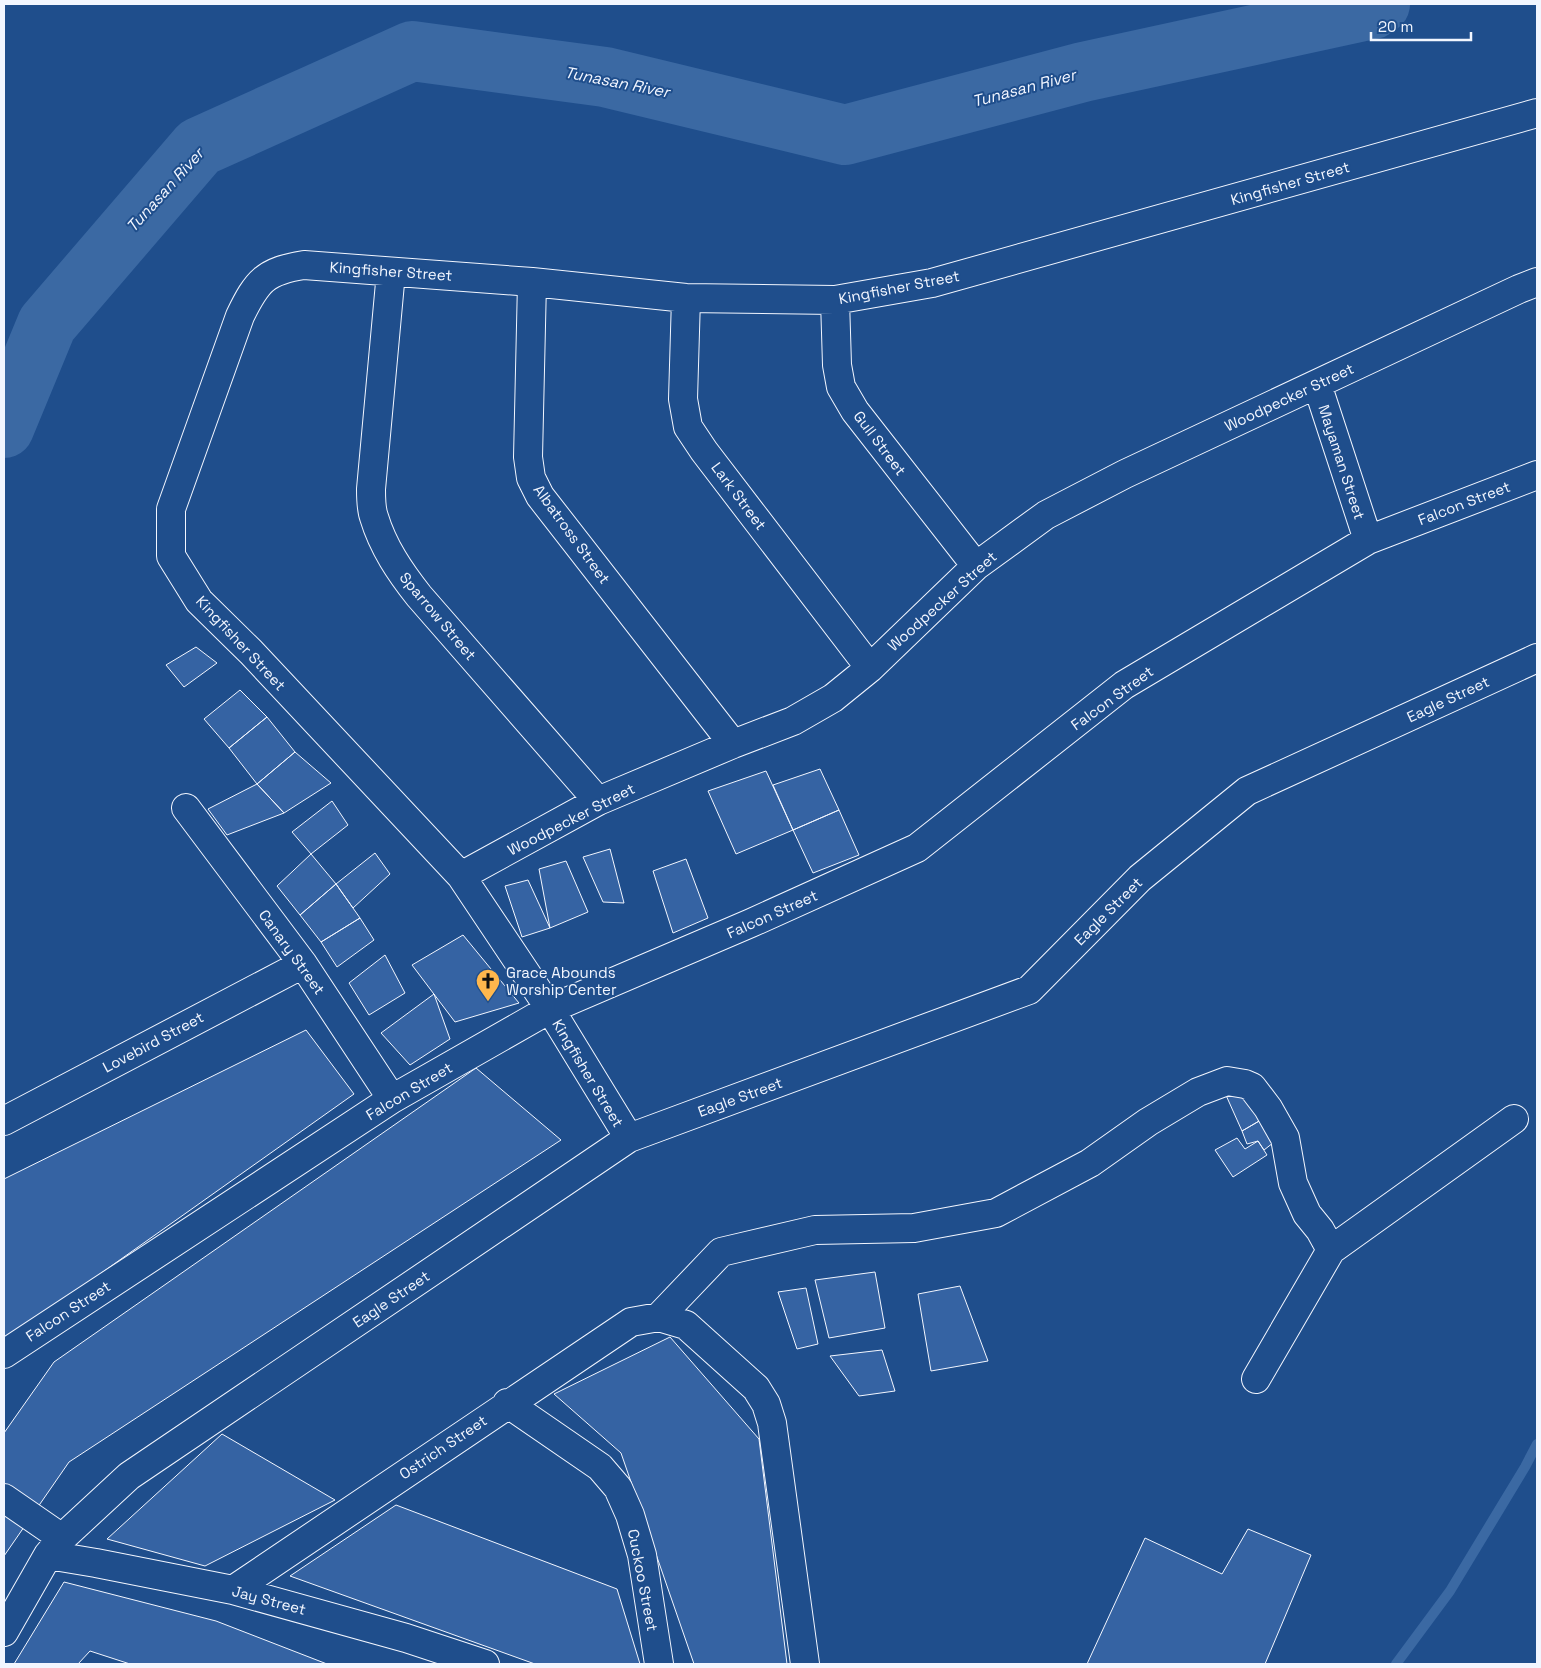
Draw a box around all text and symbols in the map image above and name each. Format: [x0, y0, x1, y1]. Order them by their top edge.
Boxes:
scale bar [1371, 10, 1471, 42]
text: 20 m [1378, 17, 1413, 36]
water label: Tunasan River [563, 62, 673, 103]
water label: Tunasan River [970, 64, 1080, 112]
water label: Tunasan River [122, 142, 210, 236]
street label: Kingfisher Street [1228, 157, 1352, 209]
street label: Kingfisher Street [329, 257, 453, 285]
street label: Kingfisher Street [837, 266, 961, 308]
street label: Woodpecker Street [1221, 359, 1357, 435]
street label: Mayaman Street [1314, 402, 1370, 522]
street label: Gull Street [850, 407, 911, 479]
street label: Lark Street [707, 458, 771, 534]
street label: Falcon Street [1415, 477, 1513, 529]
street label: Albatross Street [530, 481, 614, 587]
street label: Woodpecker Street [883, 547, 1001, 655]
street label: Sparrow Street [396, 568, 480, 664]
street label: Kingfisher Street [192, 592, 290, 694]
street label: Falcon Street [1067, 662, 1157, 734]
street label: Eagle Street [1404, 672, 1492, 726]
street label: Woodpecker Street [504, 779, 638, 859]
street label: Eagle Street [1070, 873, 1146, 949]
street label: Falcon Street [724, 885, 820, 942]
street label: Canary Street [255, 906, 329, 998]
place label: Grace Abounds Worship Center [506, 963, 617, 999]
church icon: Grace Abounds Worship Center [475, 968, 501, 1002]
street label: Lovebird Street [99, 1007, 207, 1077]
street label: Kingfisher Street [548, 1015, 628, 1131]
street label: Falcon Street [362, 1058, 456, 1124]
street label: Eagle Street [695, 1073, 785, 1121]
street label: Eagle Street [349, 1266, 433, 1332]
street label: Falcon Street [22, 1276, 114, 1345]
street label: Ostrich Street [395, 1411, 491, 1483]
street label: Cuckoo Street [624, 1527, 662, 1633]
street label: Jay Street [230, 1581, 308, 1619]

